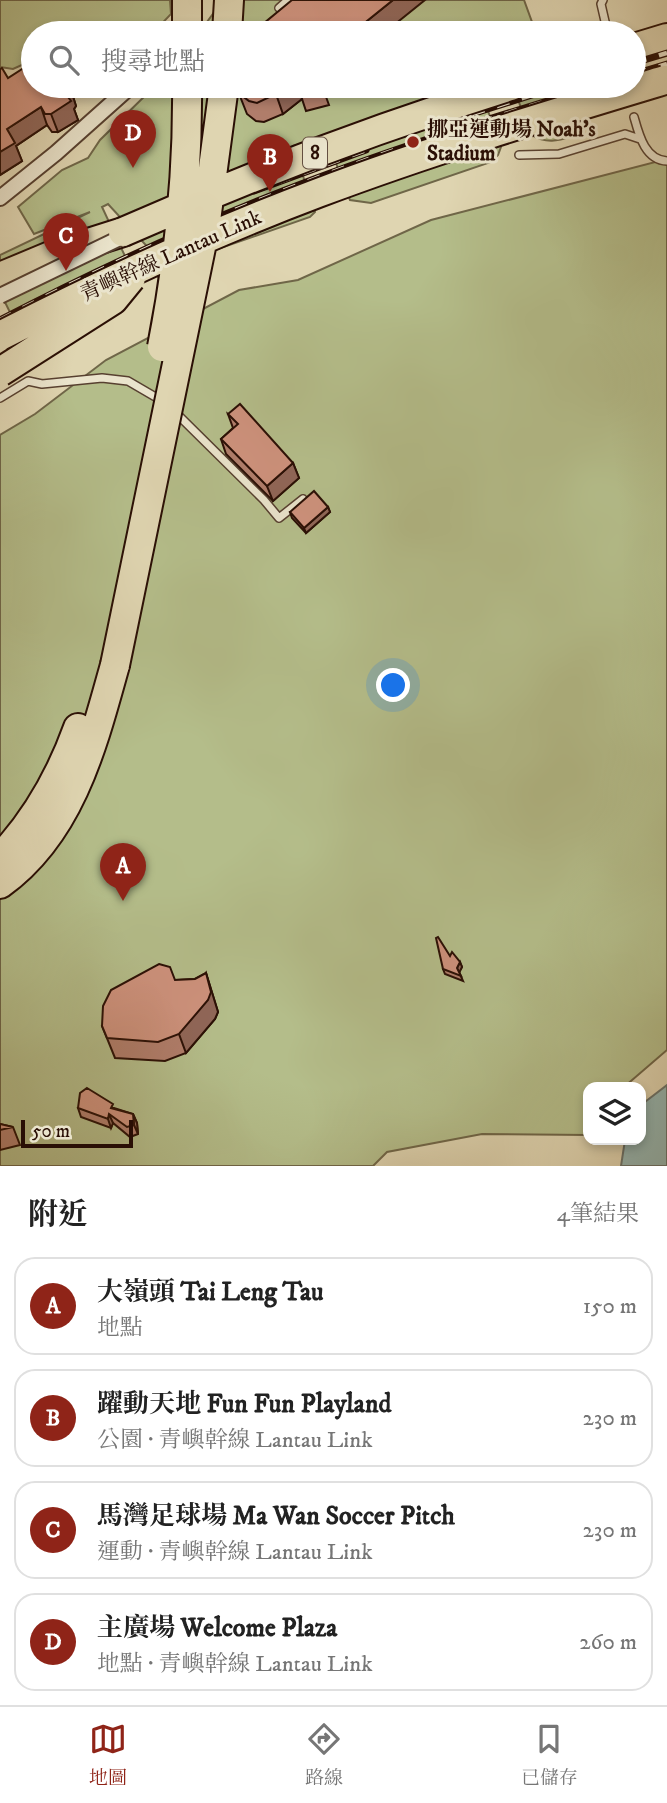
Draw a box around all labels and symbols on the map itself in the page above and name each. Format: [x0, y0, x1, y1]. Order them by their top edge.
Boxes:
pin: D [110, 110, 156, 168]
place label: 挪亞運動場 Noah's Stadium [427, 117, 595, 167]
pin: B [247, 134, 293, 192]
marker: 挪亞運動場 Noah's Stadium [405, 134, 421, 150]
road number: 8 [303, 138, 327, 168]
street label: 青嶼幹線 Lantau Link [76, 204, 266, 308]
pin: C [43, 213, 89, 271]
your location [376, 668, 410, 702]
pin: A [100, 843, 146, 901]
scale bar [21, 1117, 133, 1149]

